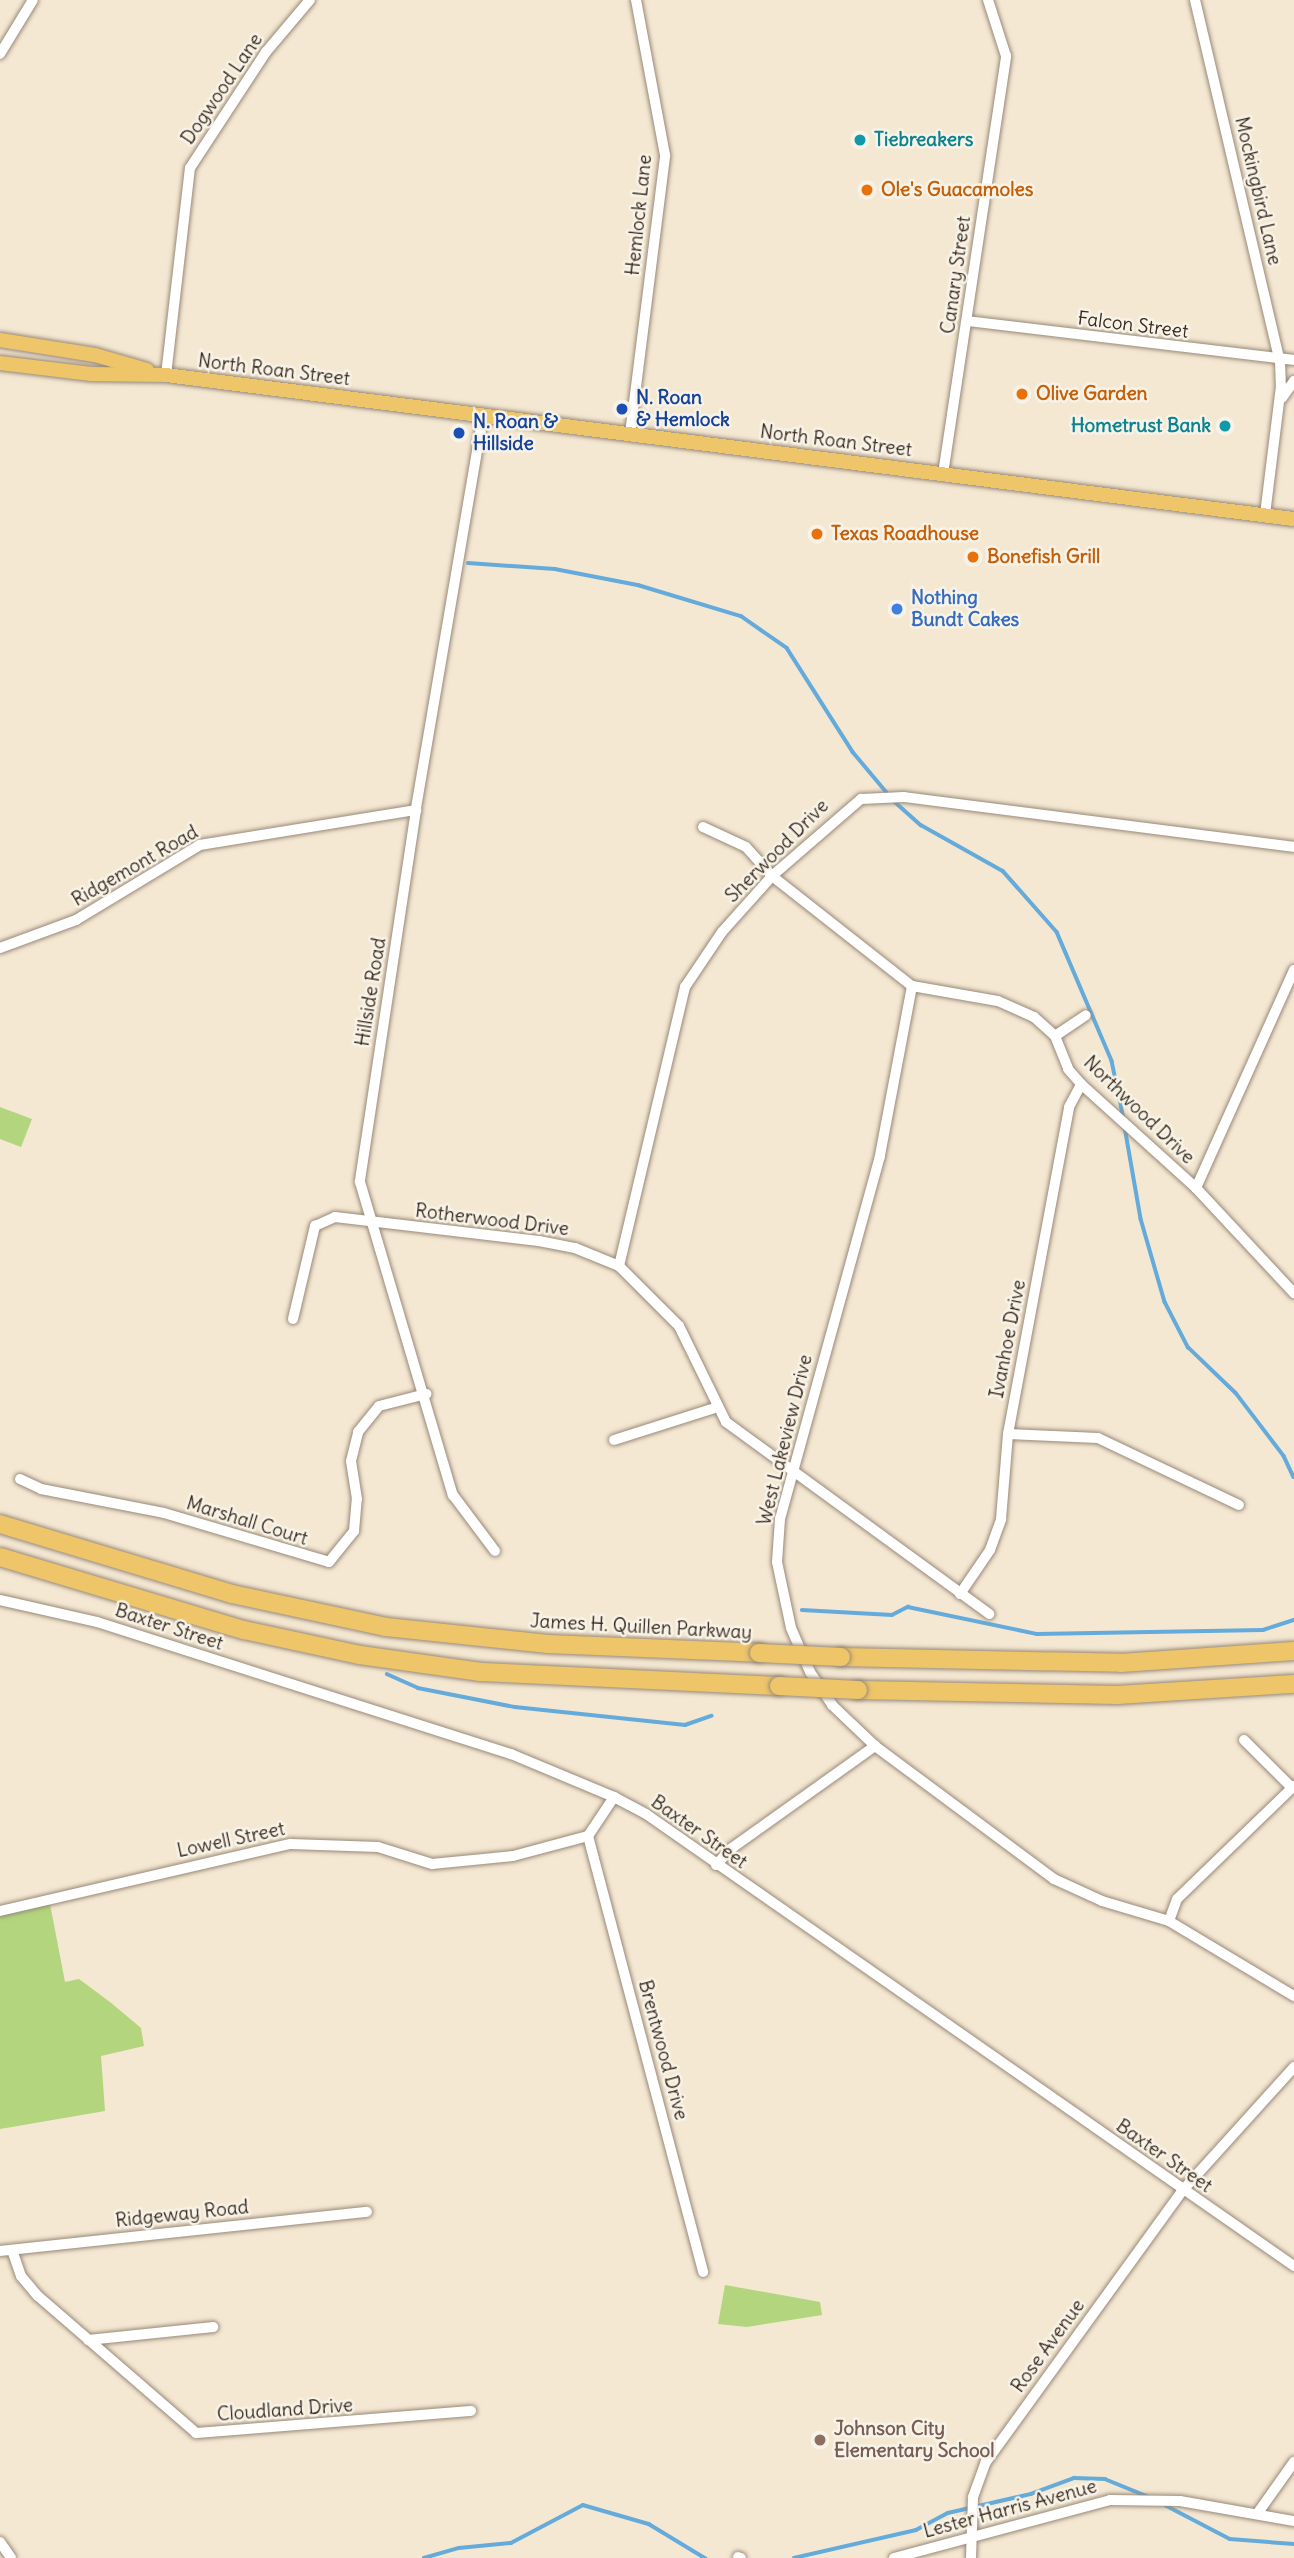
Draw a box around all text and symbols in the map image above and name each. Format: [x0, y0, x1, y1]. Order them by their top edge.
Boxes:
street label: Dogwood Lane [176, 29, 268, 149]
street label: Mockingbird Lane [1230, 115, 1286, 267]
place label: Tiebreakers [874, 129, 973, 151]
marker: Tiebreakers [852, 132, 868, 148]
street label: Hemlock Lane [621, 153, 657, 277]
place label: Ole's Guacamoles [881, 179, 1033, 201]
marker: Ole's Guacamoles [859, 182, 875, 198]
street label: Canary Street [936, 215, 976, 335]
street label: Falcon Street [1076, 307, 1190, 343]
street label: North Roan Street [197, 349, 351, 391]
place label: Olive Garden [1036, 383, 1148, 405]
marker: Olive Garden [1014, 386, 1030, 402]
place label: N. Roan & Hemlock [636, 387, 730, 431]
marker: N. Roan & Hemlock [614, 401, 630, 417]
place label: N. Roan & Hillside [473, 411, 558, 455]
place label: Hometrust Bank [1071, 415, 1211, 437]
marker: Hometrust Bank [1217, 418, 1233, 434]
street label: North Roan Street [759, 420, 913, 462]
marker: N. Roan & Hillside [451, 425, 467, 441]
place label: Texas Roadhouse [831, 523, 979, 545]
marker: Texas Roadhouse [809, 526, 825, 542]
place label: Bonefish Grill [987, 546, 1100, 568]
marker: Bonefish Grill [965, 549, 981, 565]
place label: Nothing Bundt Cakes [911, 587, 1019, 631]
marker: Nothing Bundt Cakes [889, 601, 905, 617]
street label: Sherwood Drive [721, 795, 833, 907]
street label: Ridgemont Road [68, 821, 202, 911]
street label: Hillside Road [351, 936, 391, 1048]
street label: Northwood Drive [1079, 1051, 1199, 1169]
street label: Rotherwood Drive [414, 1199, 570, 1241]
street label: Ivanhoe Drive [985, 1278, 1031, 1400]
street label: West Lakeview Drive [753, 1352, 817, 1528]
street label: Marshall Court [184, 1492, 310, 1550]
street label: Baxter Street [112, 1599, 226, 1655]
street label: James H. Quillen Parkway [529, 1610, 753, 1644]
street label: Baxter Street [647, 1791, 751, 1873]
street label: Lowell Street [175, 1817, 287, 1863]
street label: Brentwood Drive [633, 1977, 693, 2123]
street label: Baxter Street [1112, 2115, 1216, 2197]
street label: Ridgeway Road [114, 2196, 250, 2232]
street label: Rose Avenue [1007, 2295, 1089, 2397]
street label: Cloudland Drive [216, 2394, 354, 2426]
place label: Johnson City Elementary School [834, 2418, 995, 2462]
marker: Johnson City Elementary School [812, 2432, 828, 2448]
street label: Lester Harris Avenue [921, 2475, 1099, 2543]

